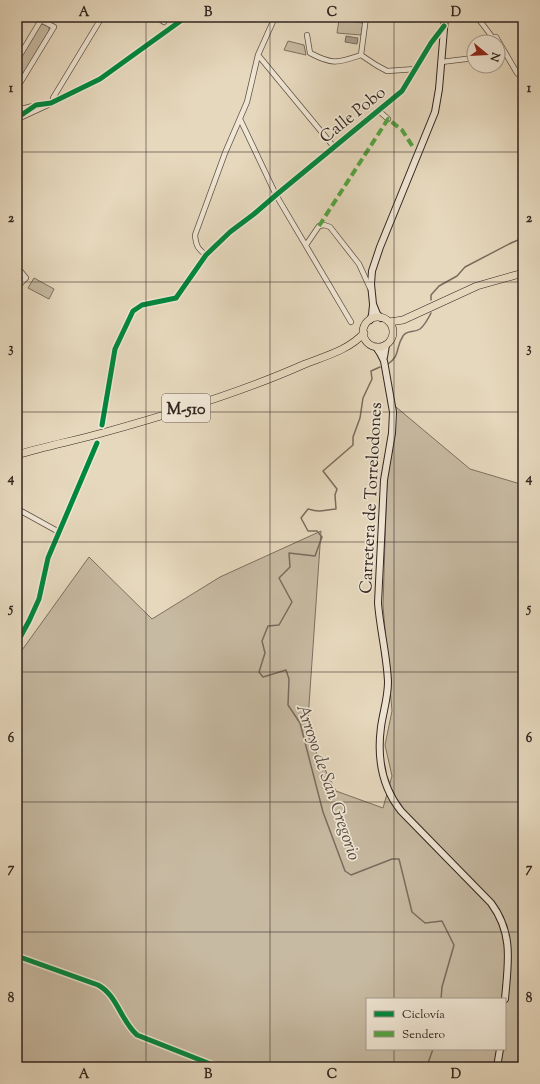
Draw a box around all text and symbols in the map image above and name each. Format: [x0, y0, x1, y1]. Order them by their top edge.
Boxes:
text: A [79, 4, 90, 22]
text: B [204, 4, 213, 22]
text: C [327, 4, 337, 22]
text: D [451, 4, 461, 22]
north arrow [466, 34, 506, 74]
text: N [486, 49, 504, 64]
text: 1 [9, 80, 14, 98]
text: 1 [527, 80, 532, 98]
street label: Calle Pobo [315, 81, 391, 150]
text: 2 [8, 210, 15, 228]
text: 2 [526, 210, 533, 228]
text: 3 [8, 340, 14, 358]
text: 3 [526, 340, 532, 358]
road number: M-510 [162, 394, 210, 422]
street label: Carretera de Torrelodones [355, 401, 389, 594]
text: 4 [7, 470, 15, 488]
text: 4 [525, 470, 533, 488]
text: 5 [8, 600, 14, 618]
text: 5 [526, 600, 532, 618]
water label: Arroyo de San Gregorio [288, 701, 366, 864]
text: 6 [8, 730, 15, 748]
text: 6 [526, 730, 533, 748]
text: 7 [8, 860, 15, 878]
text: 7 [526, 860, 533, 878]
text: 8 [8, 990, 15, 1008]
text: 8 [526, 990, 533, 1008]
legend [366, 998, 506, 1050]
text: Ciclovía [402, 1006, 445, 1024]
text: Sendero [402, 1026, 445, 1044]
text: A [79, 1066, 90, 1084]
text: B [204, 1066, 213, 1084]
text: C [327, 1066, 337, 1084]
text: D [451, 1066, 461, 1084]

